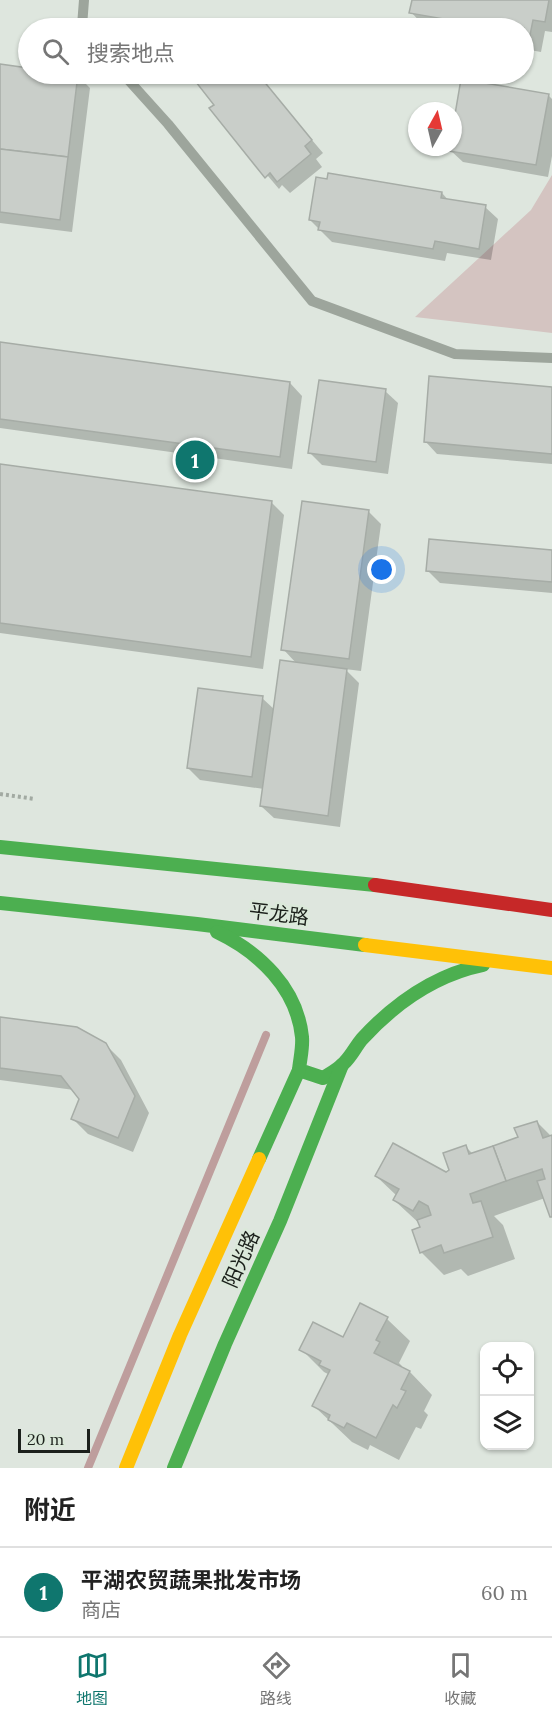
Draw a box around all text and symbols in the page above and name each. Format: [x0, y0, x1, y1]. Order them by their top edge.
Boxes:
search box [18, 18, 534, 84]
icon: search [39, 35, 72, 68]
text: 搜索地点 [87, 39, 175, 67]
north arrow [408, 102, 462, 156]
pin: 1 [176, 438, 214, 482]
your location [367, 555, 396, 584]
street label: 平龙路 [248, 897, 310, 930]
street label: 阳光路 [217, 1226, 264, 1291]
map controls [480, 1342, 534, 1450]
button: locate [480, 1342, 534, 1396]
button: layers [480, 1396, 534, 1450]
scale bar [18, 1426, 90, 1454]
text: 20 m [27, 1429, 64, 1449]
text: 附近 [24, 1493, 76, 1526]
text: 平湖农贸蔬果批发市场 [81, 1566, 301, 1594]
text: 1 [39, 1580, 48, 1605]
text: 60 m [481, 1580, 528, 1605]
text: 商店 [81, 1597, 121, 1622]
tab: 地图 [76, 1649, 109, 1709]
tab: 路线 [260, 1649, 293, 1709]
tab: 收藏 [444, 1649, 477, 1709]

